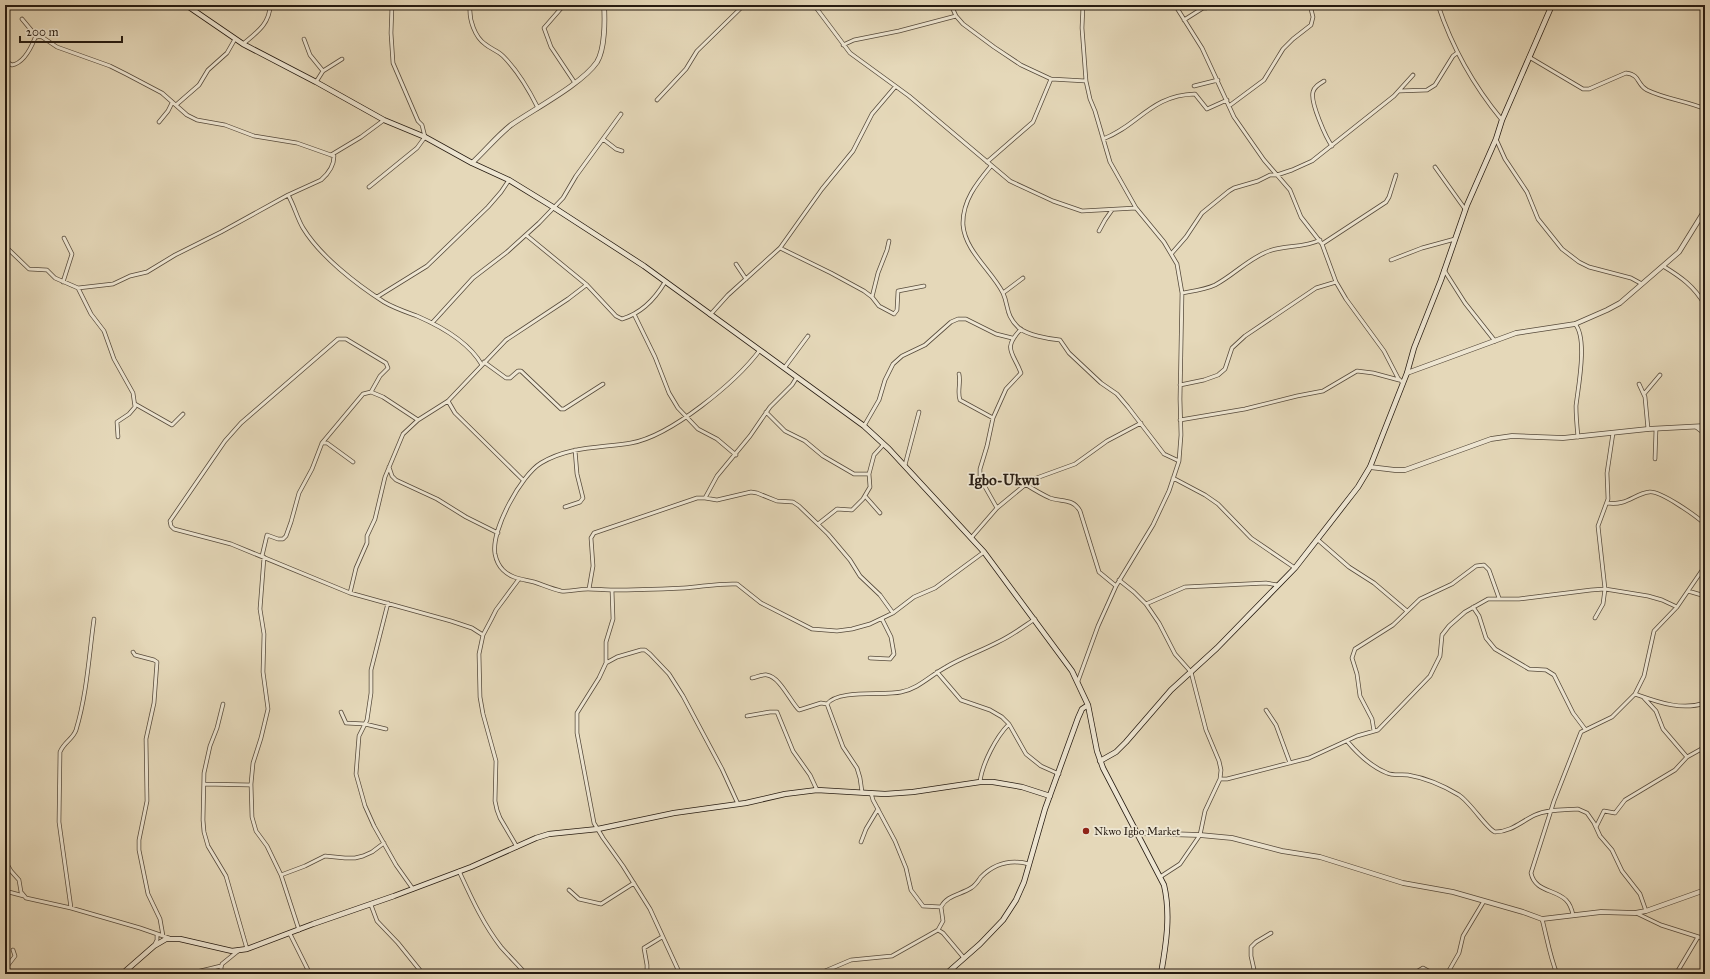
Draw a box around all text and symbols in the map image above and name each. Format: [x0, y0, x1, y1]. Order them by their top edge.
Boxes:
scale bar [20, 18, 122, 44]
text: 200 m [26, 25, 59, 39]
district label: Igbo-Ukwu [968, 471, 1040, 490]
place label: Nkwo Igbo Market [1094, 825, 1180, 838]
marker: Nkwo Igbo Market [1081, 826, 1091, 836]

